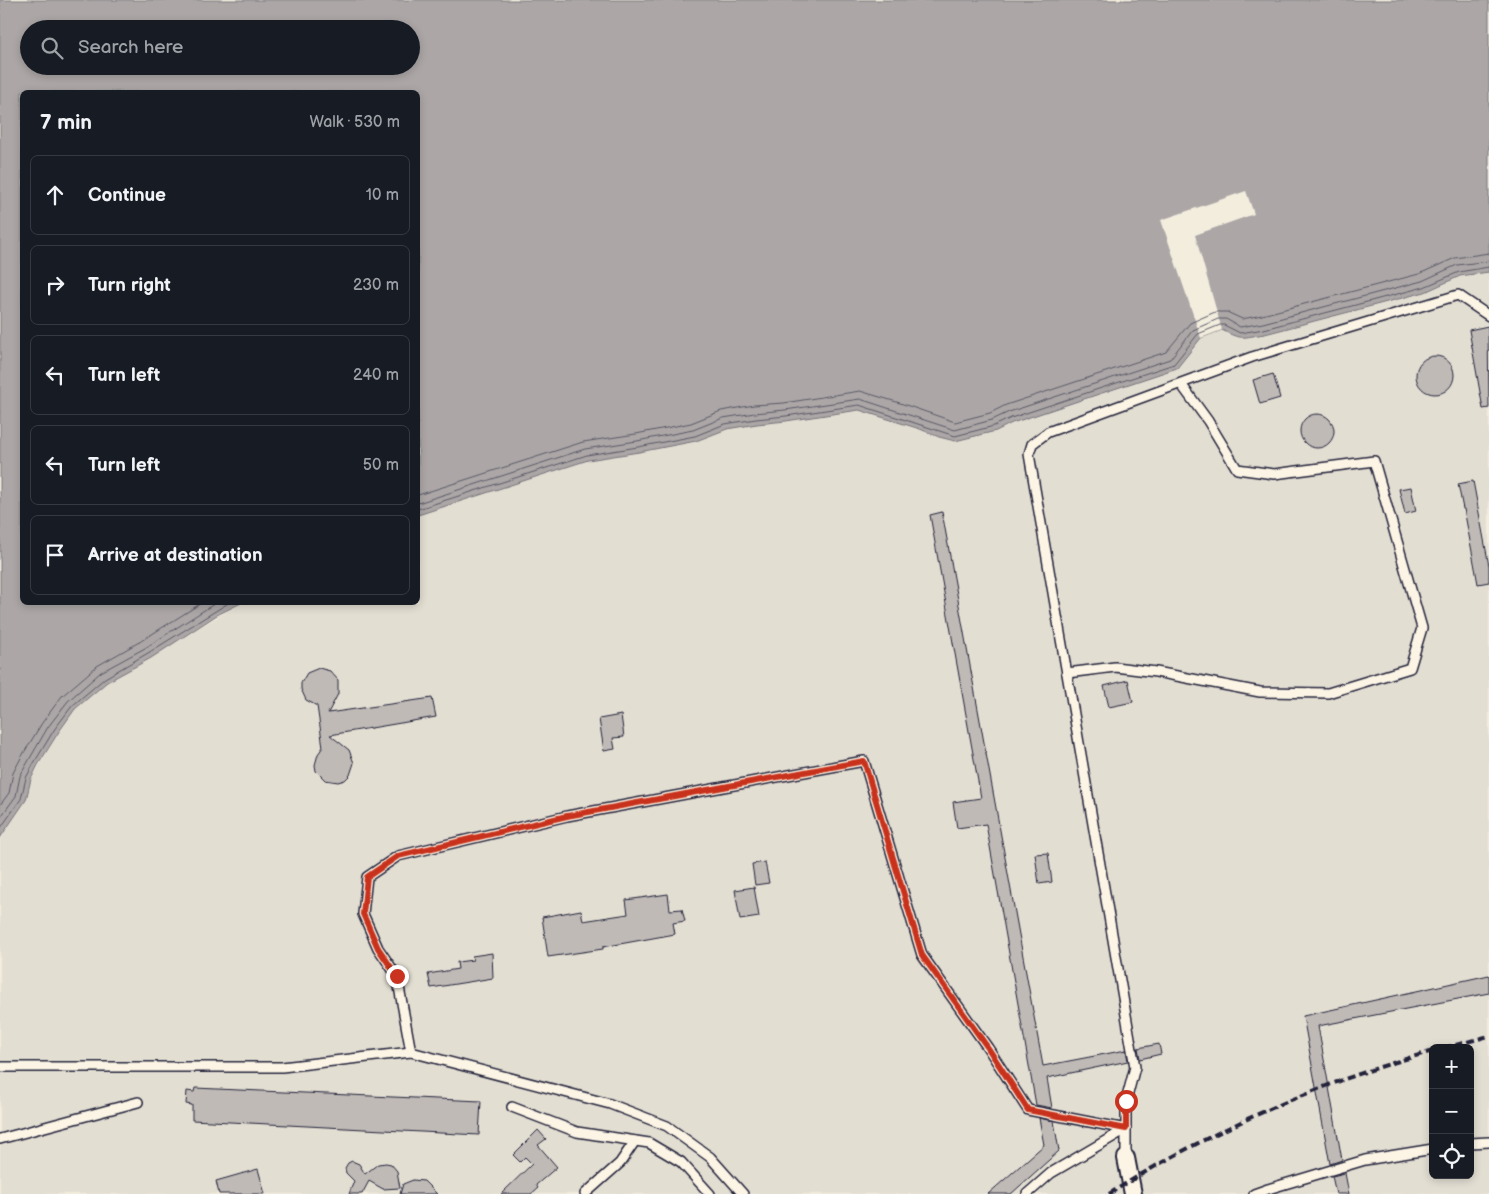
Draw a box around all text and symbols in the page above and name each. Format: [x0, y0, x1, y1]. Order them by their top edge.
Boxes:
search box [20, 20, 420, 75]
icon: search [38, 34, 66, 62]
text: Search here [78, 36, 183, 59]
text: 7 min [40, 110, 92, 135]
text: Walk · 530 m [309, 113, 400, 132]
icon: ahead [41, 181, 69, 209]
text: Continue [88, 184, 166, 207]
text: 10 m [366, 186, 399, 205]
icon: right [41, 271, 69, 299]
text: Turn right [88, 274, 171, 297]
text: 230 m [353, 276, 399, 295]
icon: left [41, 361, 69, 389]
text: Turn left [88, 364, 160, 387]
text: 240 m [353, 366, 399, 385]
icon: left [41, 451, 69, 479]
text: Turn left [88, 454, 160, 477]
text: 50 m [363, 456, 399, 475]
icon: arrive [41, 541, 69, 569]
text: Arrive at destination [88, 544, 263, 567]
route end [386, 965, 409, 988]
map controls [1429, 1044, 1474, 1179]
button: + [1429, 1044, 1474, 1089]
button: − [1429, 1089, 1474, 1134]
route start [1115, 1090, 1138, 1113]
button: locate [1429, 1134, 1474, 1179]

